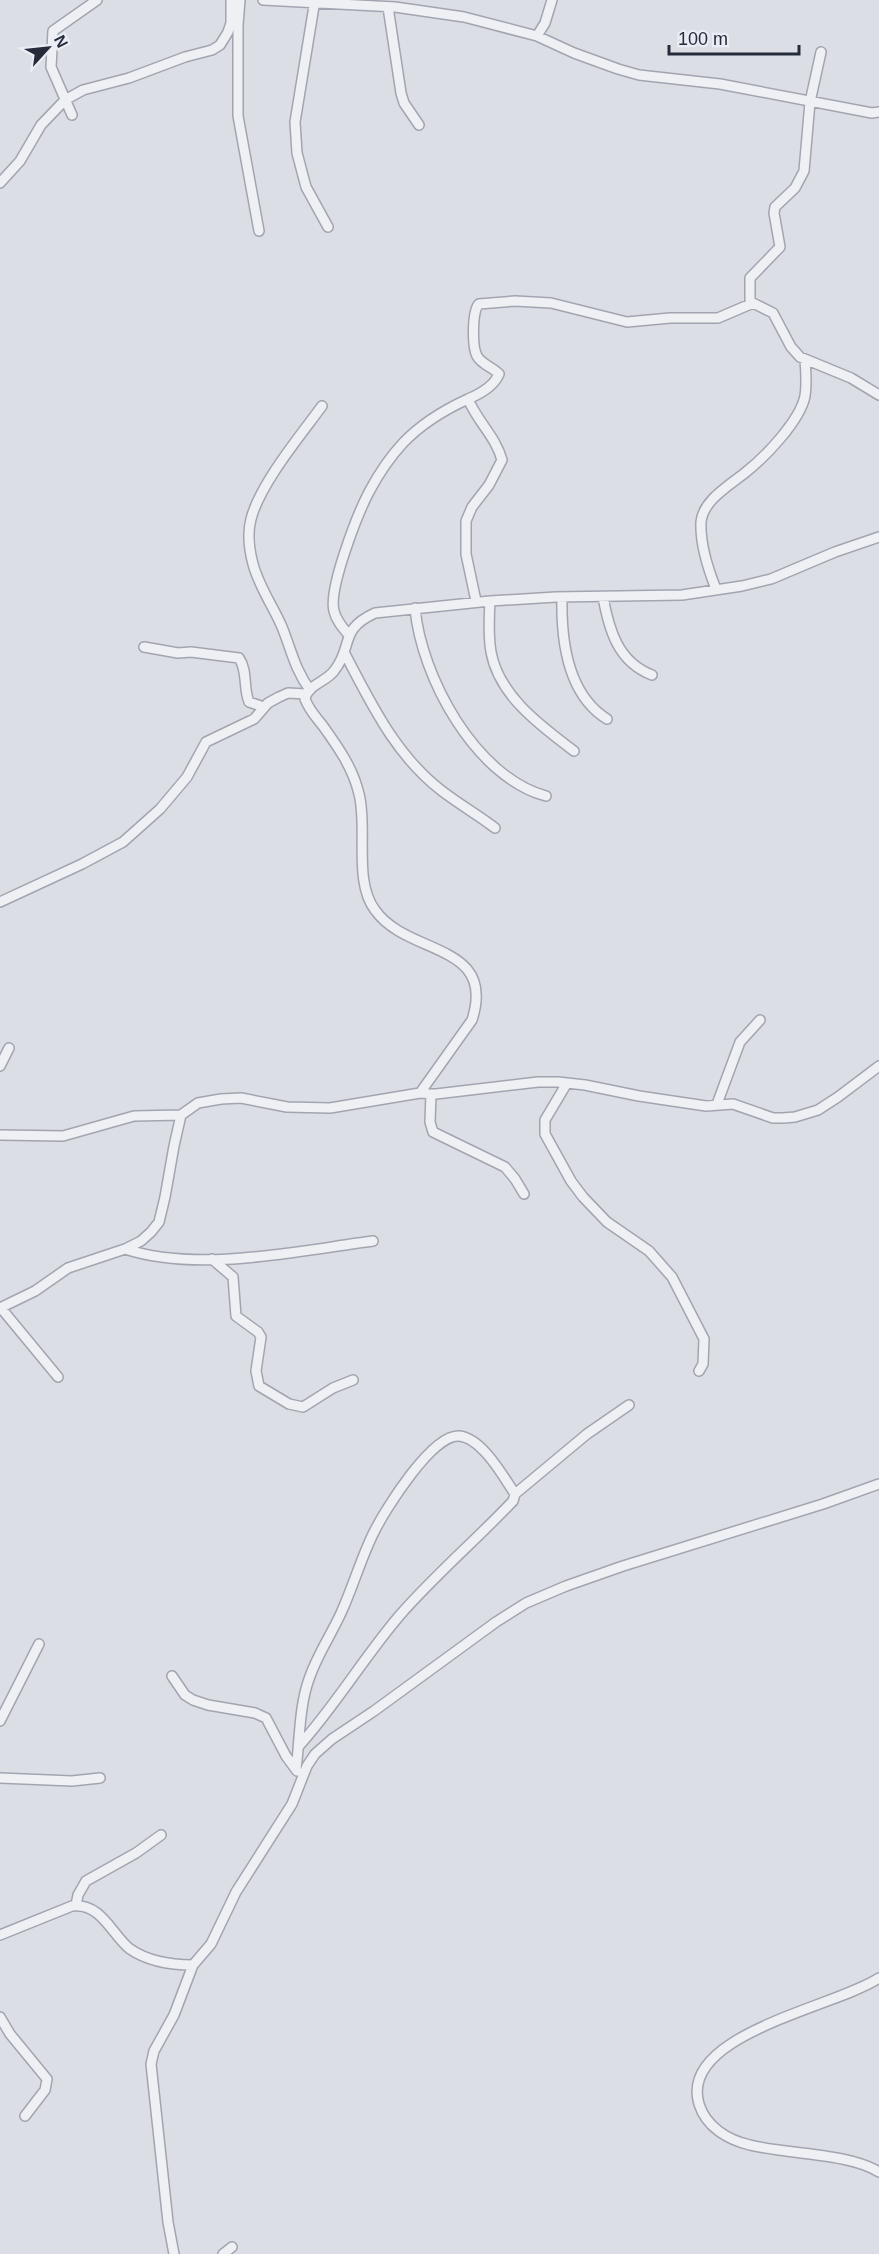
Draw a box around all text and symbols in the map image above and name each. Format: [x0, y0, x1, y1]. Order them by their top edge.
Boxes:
north arrow [18, 18, 78, 78]
scale bar [669, 18, 800, 56]
text: 100 m [678, 29, 728, 49]
text: N [51, 32, 71, 50]

